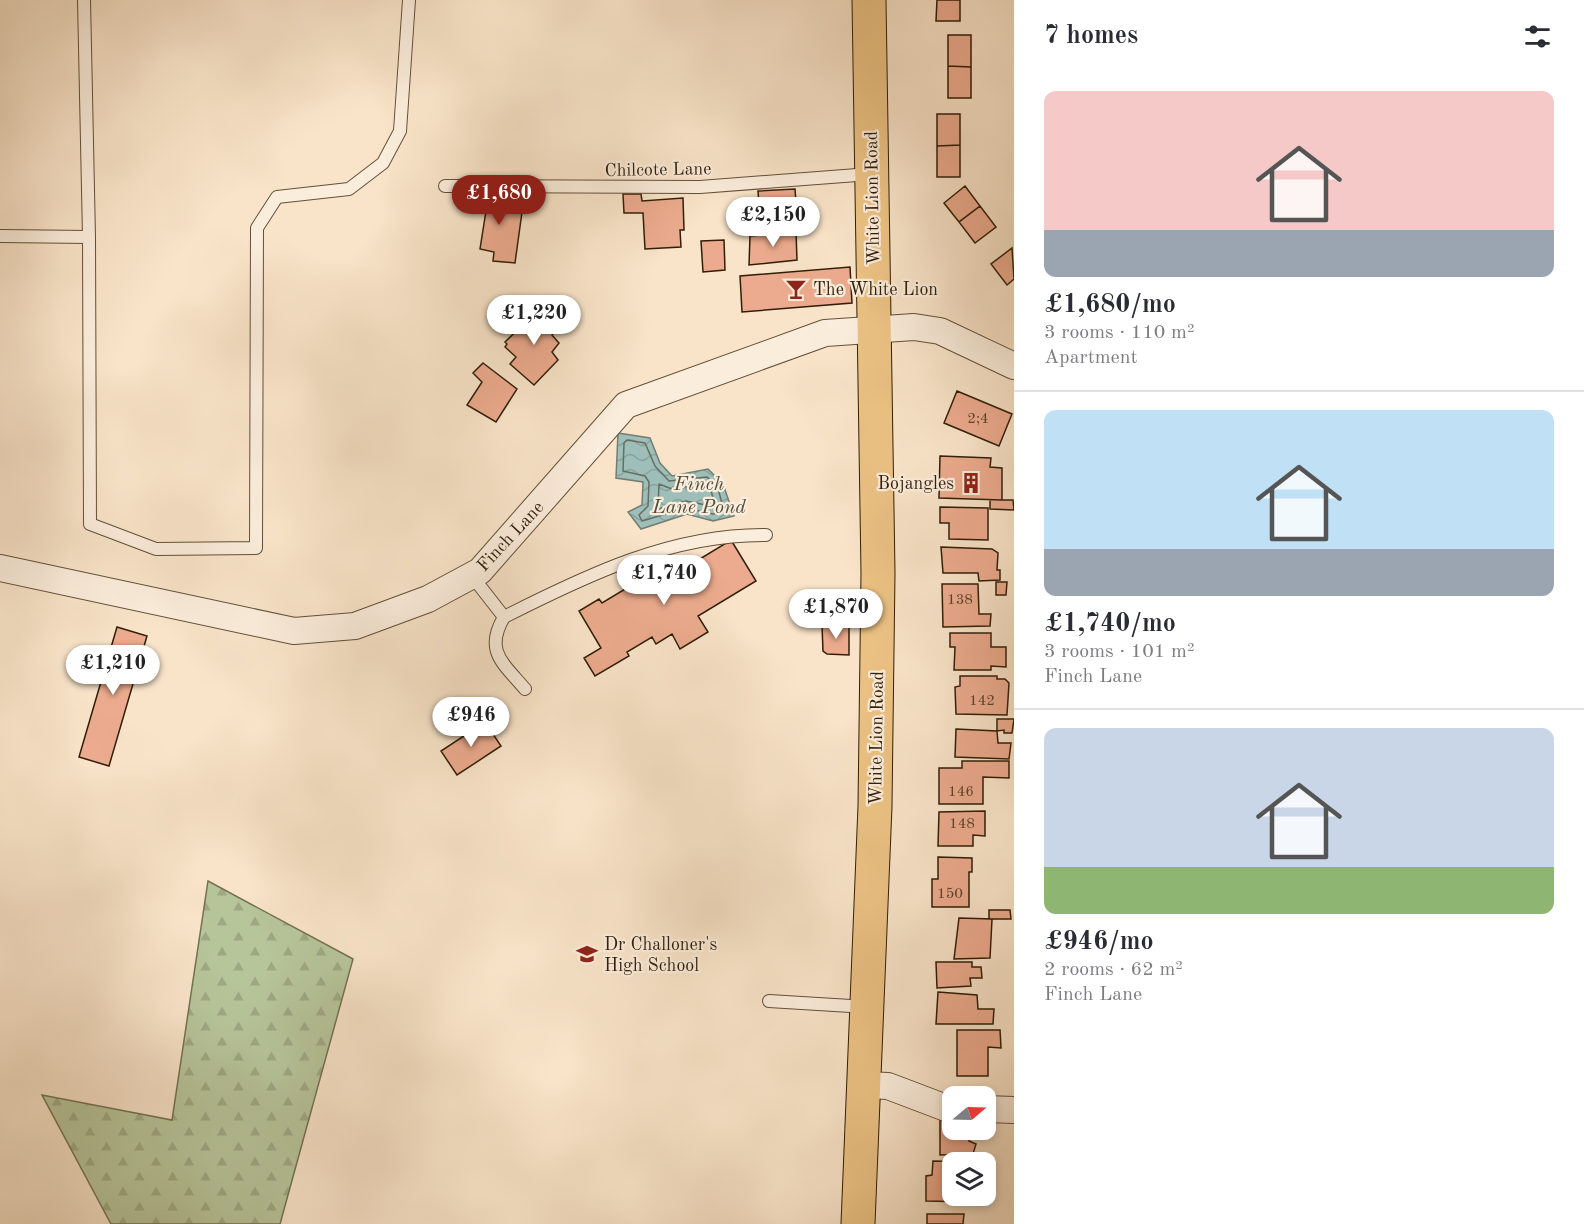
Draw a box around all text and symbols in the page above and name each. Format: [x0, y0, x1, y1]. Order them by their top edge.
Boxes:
icon: filters [1521, 20, 1554, 53]
text: 7 homes [1044, 23, 1138, 49]
icon: home [1245, 130, 1353, 238]
street label: White Lion Road [863, 131, 883, 265]
street label: Chilcote Lane [604, 160, 712, 180]
pin: £1,680 [450, 175, 548, 226]
text: £1,680 [466, 184, 532, 204]
pin: £2,150 [724, 197, 822, 248]
text: £2,150 [740, 206, 806, 226]
bar icon: The White Lion [784, 277, 808, 301]
place label: The White Lion [813, 281, 938, 299]
text: £1,680/mo [1044, 292, 1176, 318]
pin: £1,220 [485, 295, 583, 346]
text: £1,220 [501, 304, 567, 324]
text: 3 rooms · 110 m² [1044, 323, 1194, 343]
text: Apartment [1044, 348, 1138, 368]
house number: 2;4 [967, 412, 989, 427]
icon: home [1245, 449, 1353, 557]
building icon: Bojangles [959, 471, 983, 495]
water label: Finch Lane Pond [651, 475, 746, 518]
place label: Bojangles [878, 475, 954, 493]
street label: Finch Lane [474, 498, 547, 575]
pin: £1,740 [615, 555, 713, 606]
text: £1,740 [631, 564, 697, 584]
pin: £1,870 [787, 589, 885, 640]
house number: 138 [947, 593, 973, 608]
text: £1,870 [803, 598, 869, 618]
text: £1,740/mo [1044, 611, 1176, 637]
text: 3 rooms · 101 m² [1044, 642, 1194, 662]
pin: £1,210 [64, 645, 162, 696]
text: £1,210 [80, 654, 146, 674]
text: Finch Lane [1044, 667, 1142, 687]
street label: White Lion Road [867, 671, 887, 805]
house number: 142 [969, 694, 995, 709]
pin: £946 [435, 697, 507, 748]
text: £946 [446, 706, 496, 726]
icon: home [1245, 767, 1353, 875]
house number: 146 [948, 785, 974, 800]
house number: 148 [949, 817, 975, 832]
house number: 150 [937, 887, 963, 902]
text: £946/mo [1044, 929, 1154, 955]
place label: Dr Challoner's High School [604, 936, 718, 975]
school or university icon: Dr Challoner's High School [575, 942, 599, 966]
text: 2 rooms · 62 m² [1044, 960, 1183, 980]
text: Finch Lane [1044, 985, 1142, 1005]
north arrow [942, 1086, 996, 1140]
map controls [942, 1086, 996, 1206]
button: layers [942, 1152, 996, 1206]

